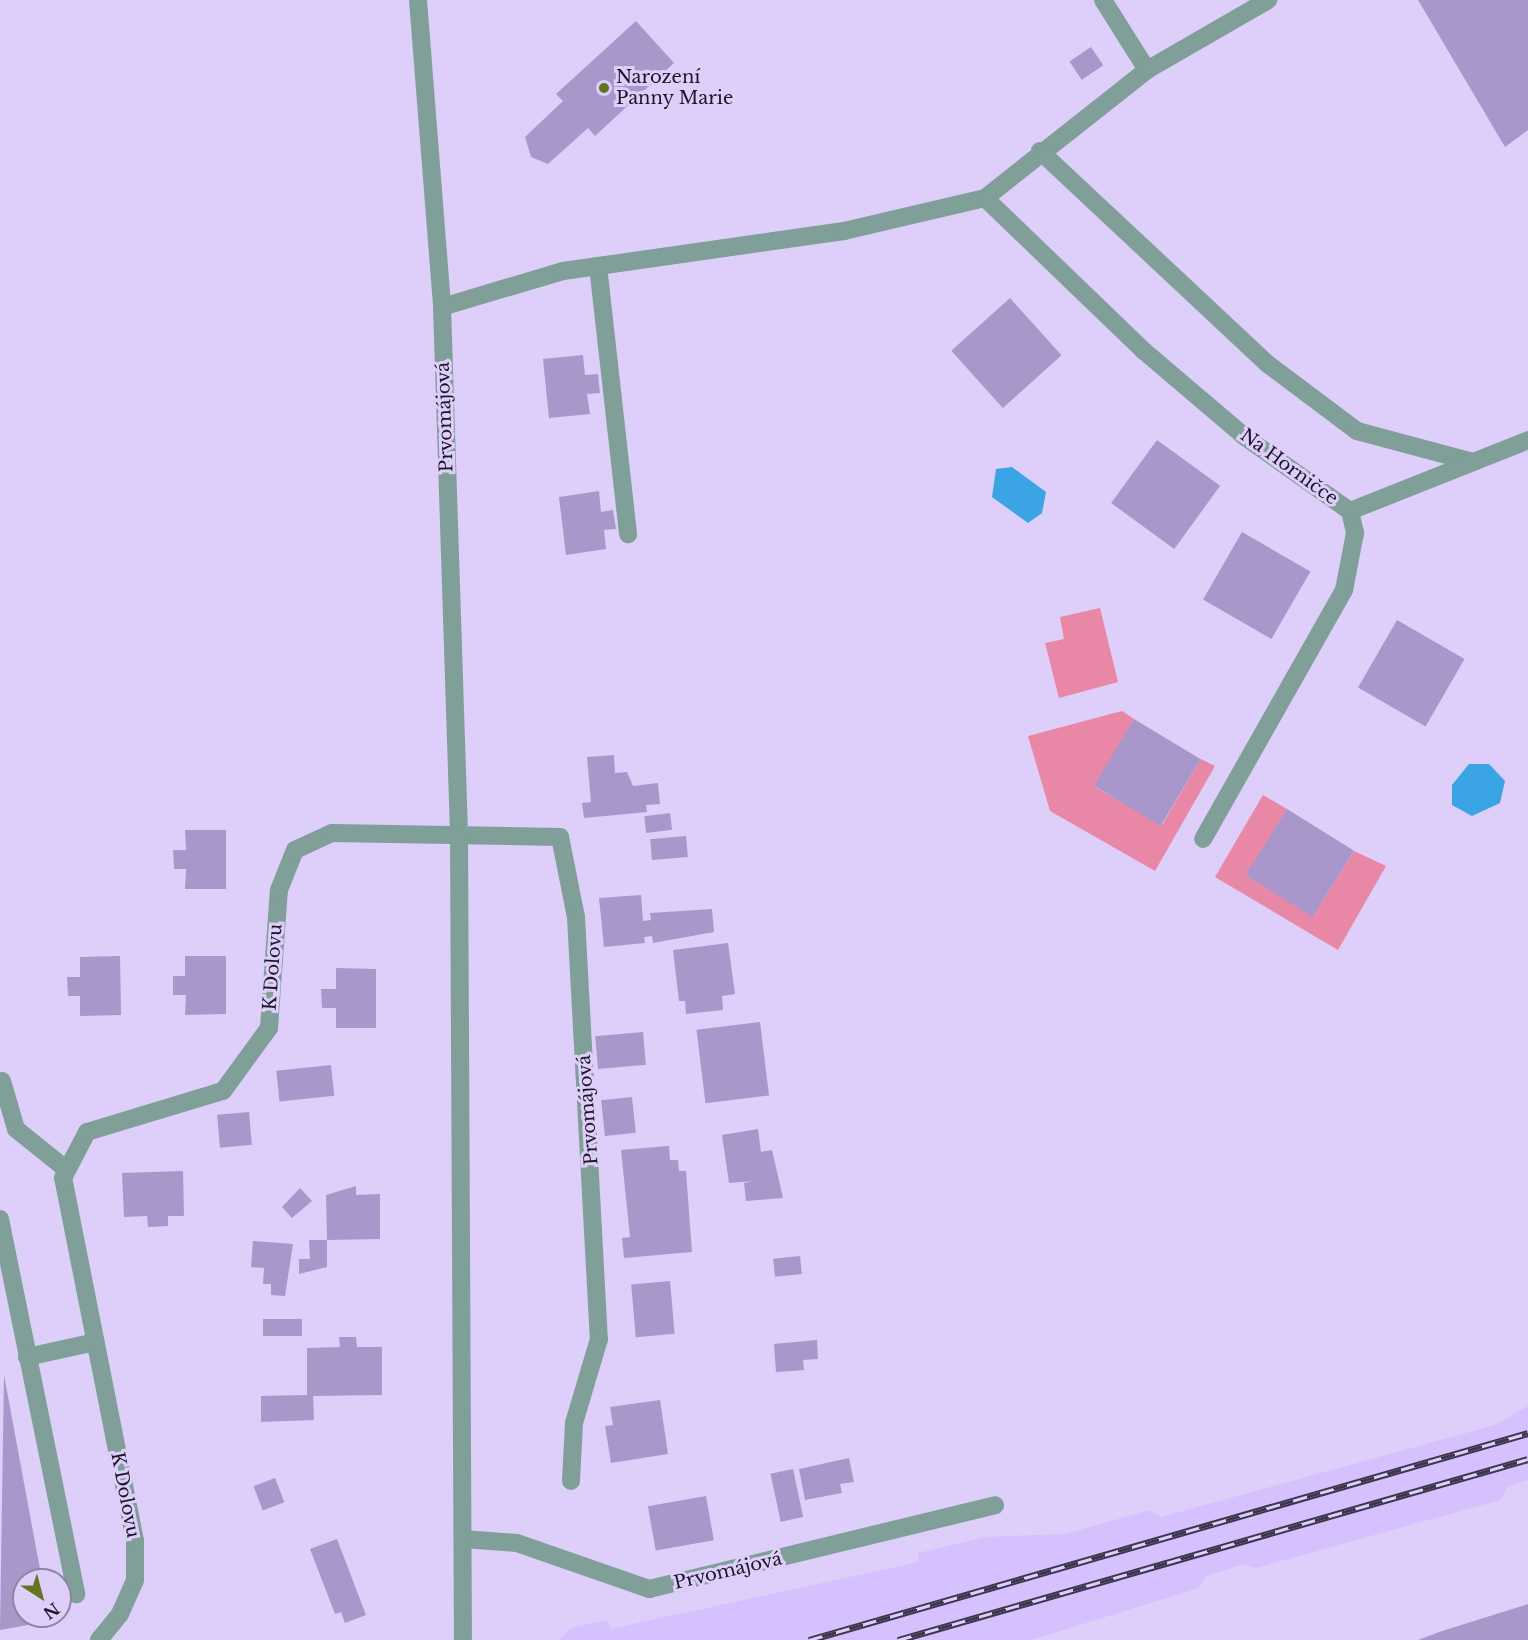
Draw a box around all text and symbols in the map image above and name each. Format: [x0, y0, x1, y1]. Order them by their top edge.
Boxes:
place label: Narození Panny Marie [616, 67, 734, 110]
marker: Narození Panny Marie [597, 81, 611, 95]
street label: Prvomájová [432, 362, 458, 472]
street label: Na Horničce [1236, 424, 1342, 510]
street label: K Dolovu [259, 923, 287, 1011]
street label: Prvomájová [573, 1054, 603, 1166]
street label: K Dolovu [106, 1450, 144, 1540]
street label: Prvomájová [672, 1548, 784, 1594]
north arrow [12, 1568, 72, 1628]
text: N [39, 1598, 63, 1623]

